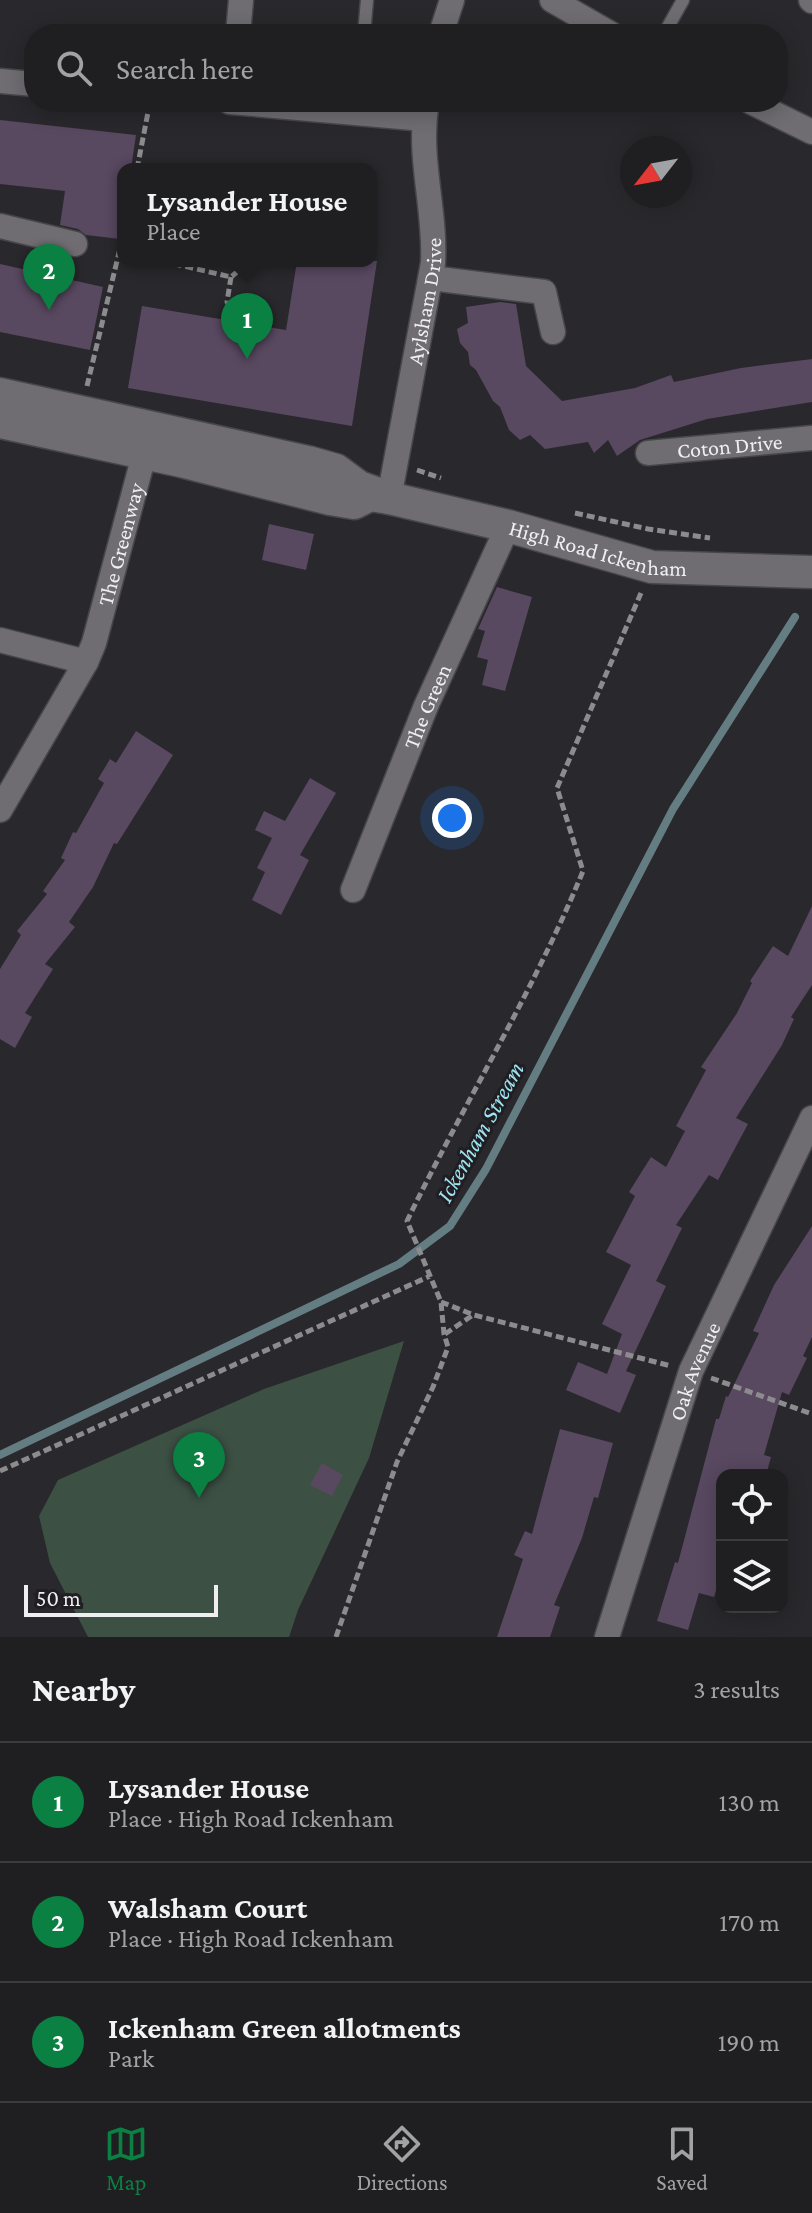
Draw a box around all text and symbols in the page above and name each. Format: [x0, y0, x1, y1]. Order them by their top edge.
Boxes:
search box [24, 24, 788, 112]
icon: search [52, 46, 96, 90]
text: Search here [116, 52, 254, 85]
north arrow [620, 136, 692, 208]
popup [117, 163, 377, 267]
text: Lysander House [146, 184, 348, 217]
text: Place [146, 217, 200, 246]
street label: Aylsham Drive [402, 238, 446, 367]
pin: 2 [23, 244, 75, 310]
pin: 1 [221, 293, 273, 359]
street label: Coton Drive [676, 429, 783, 463]
street label: The Greenway [92, 479, 149, 609]
street label: High Road Ickenham [506, 515, 688, 581]
street label: The Green [398, 660, 457, 753]
your location [432, 798, 472, 838]
water label: Ickenham Stream [430, 1057, 529, 1207]
street label: Oak Avenue [664, 1318, 726, 1424]
pin: 3 [173, 1432, 225, 1498]
map controls [716, 1469, 788, 1613]
button: locate [716, 1469, 788, 1541]
button: layers [716, 1541, 788, 1613]
scale bar [24, 1581, 218, 1617]
text: 50 m [36, 1586, 81, 1611]
text: Nearby [32, 1671, 135, 1708]
text: 3 results [693, 1675, 780, 1704]
text: Lysander House [108, 1771, 309, 1804]
text: 1 [53, 1788, 63, 1817]
text: 130 m [719, 1788, 780, 1817]
text: Place · High Road Ickenham [108, 1804, 394, 1833]
text: Walsham Court [108, 1891, 307, 1924]
text: 2 [51, 1908, 65, 1937]
text: 170 m [719, 1908, 780, 1937]
text: Place · High Road Ickenham [108, 1924, 394, 1953]
text: Ickenham Green allotments [108, 2011, 461, 2044]
text: 3 [52, 2028, 64, 2057]
text: 190 m [718, 2028, 780, 2057]
text: Park [108, 2044, 154, 2073]
tab: Map [104, 2122, 148, 2195]
tab: Directions [357, 2122, 448, 2195]
tab: Saved [656, 2122, 708, 2195]

